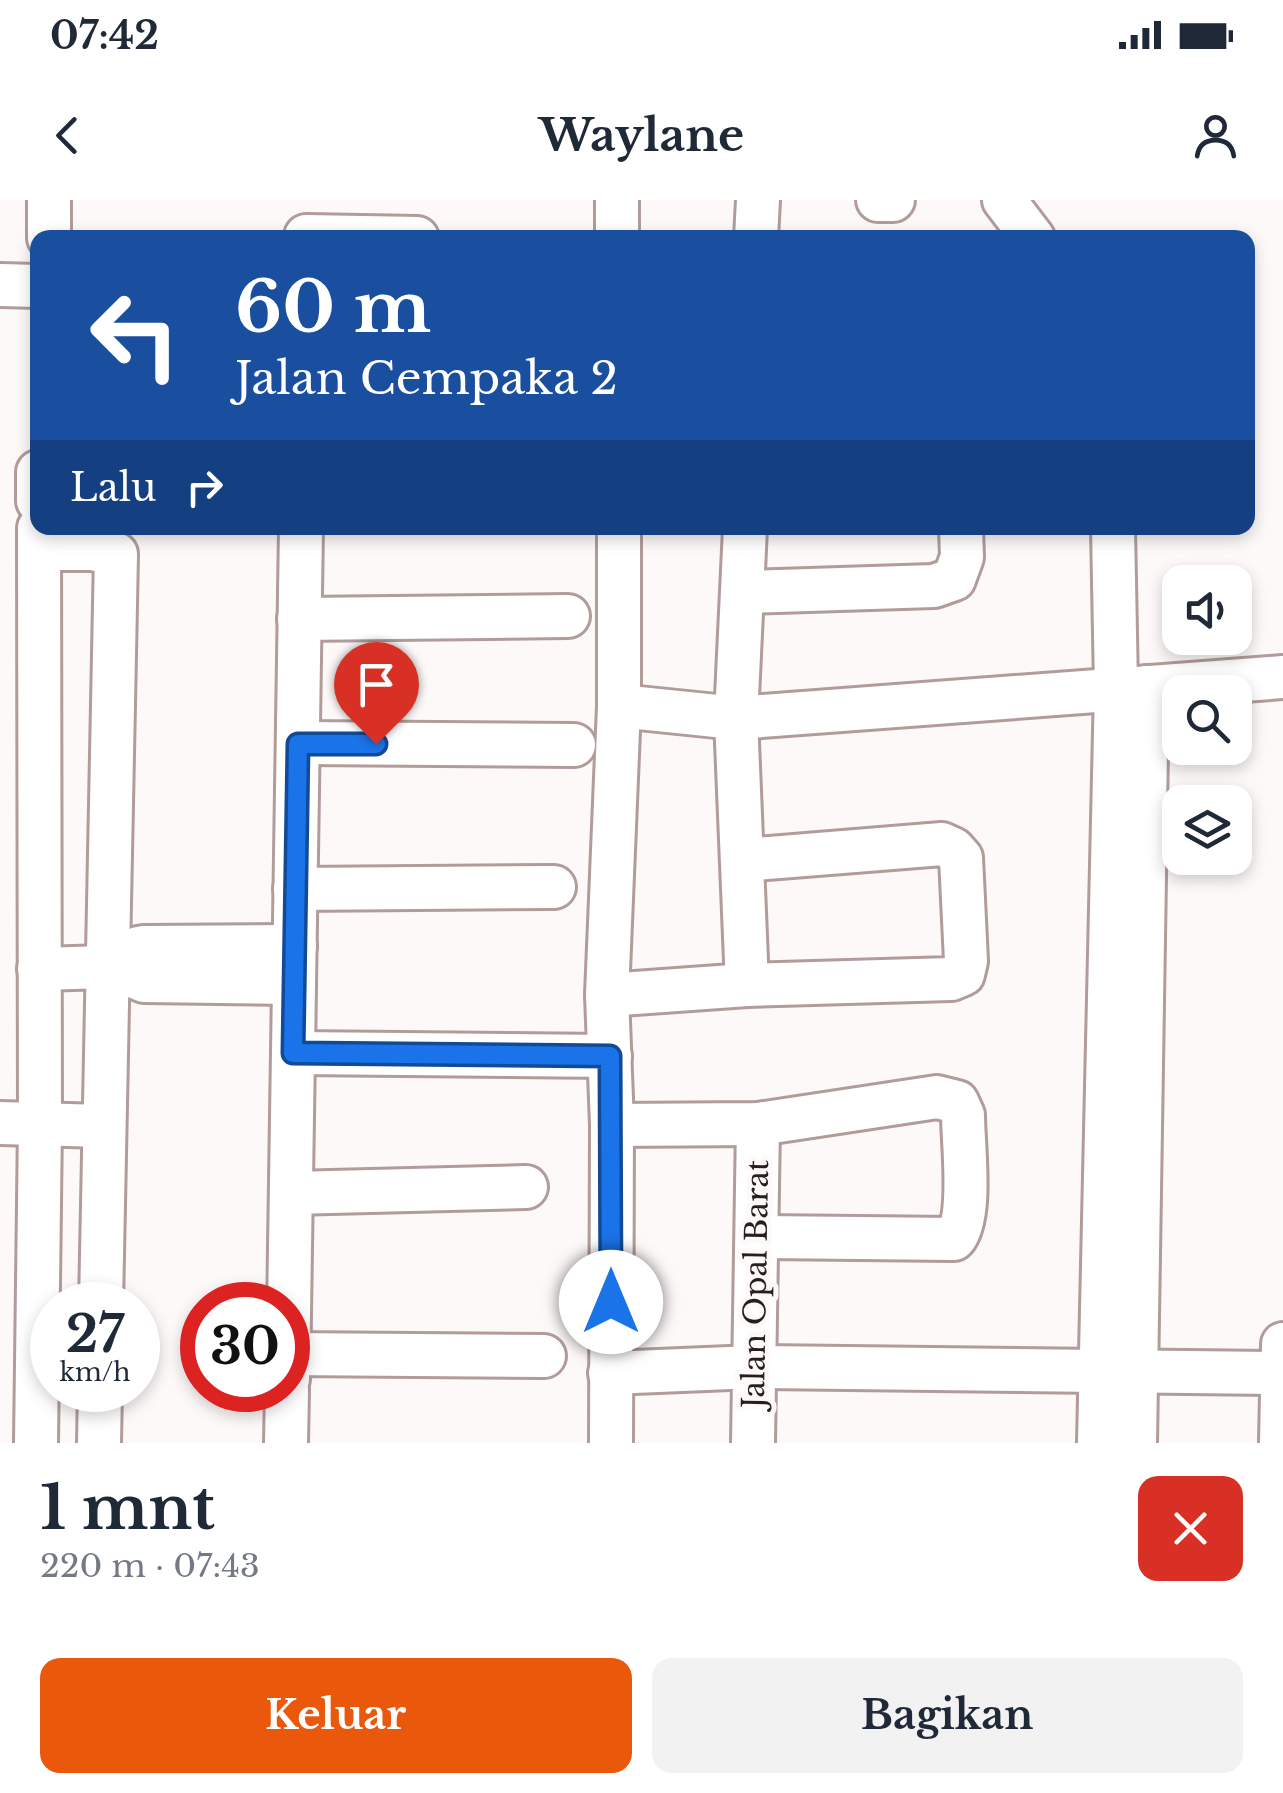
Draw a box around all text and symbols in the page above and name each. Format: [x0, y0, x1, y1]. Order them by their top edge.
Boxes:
text: 07:42 [50, 12, 159, 59]
text: Waylane [539, 107, 744, 163]
icon: back [40, 108, 95, 163]
icon: person [1188, 108, 1243, 163]
text: 60 m [235, 264, 431, 351]
icon: left [70, 270, 200, 400]
text: Jalan Cempaka 2 [235, 350, 618, 406]
icon: right [177, 460, 232, 515]
text: Lalu [70, 464, 157, 511]
map controls [1162, 565, 1252, 875]
button: sound [1162, 565, 1252, 655]
pin [334, 642, 419, 745]
icon: arrive [349, 657, 404, 712]
button: search [1162, 675, 1252, 765]
button: layers [1162, 785, 1252, 875]
street label: Jalan Opal Barat [735, 1159, 776, 1413]
position arrow [559, 1250, 663, 1354]
speed limit sign: 30 [180, 1282, 310, 1412]
text: 27 [66, 1303, 124, 1366]
text: km/h [60, 1357, 130, 1388]
text: 1 mnt [40, 1471, 215, 1545]
button: close [1138, 1476, 1243, 1581]
text: 220 m · 07:43 [40, 1546, 260, 1586]
button: Keluar [40, 1658, 632, 1773]
button: Bagikan [652, 1658, 1243, 1773]

